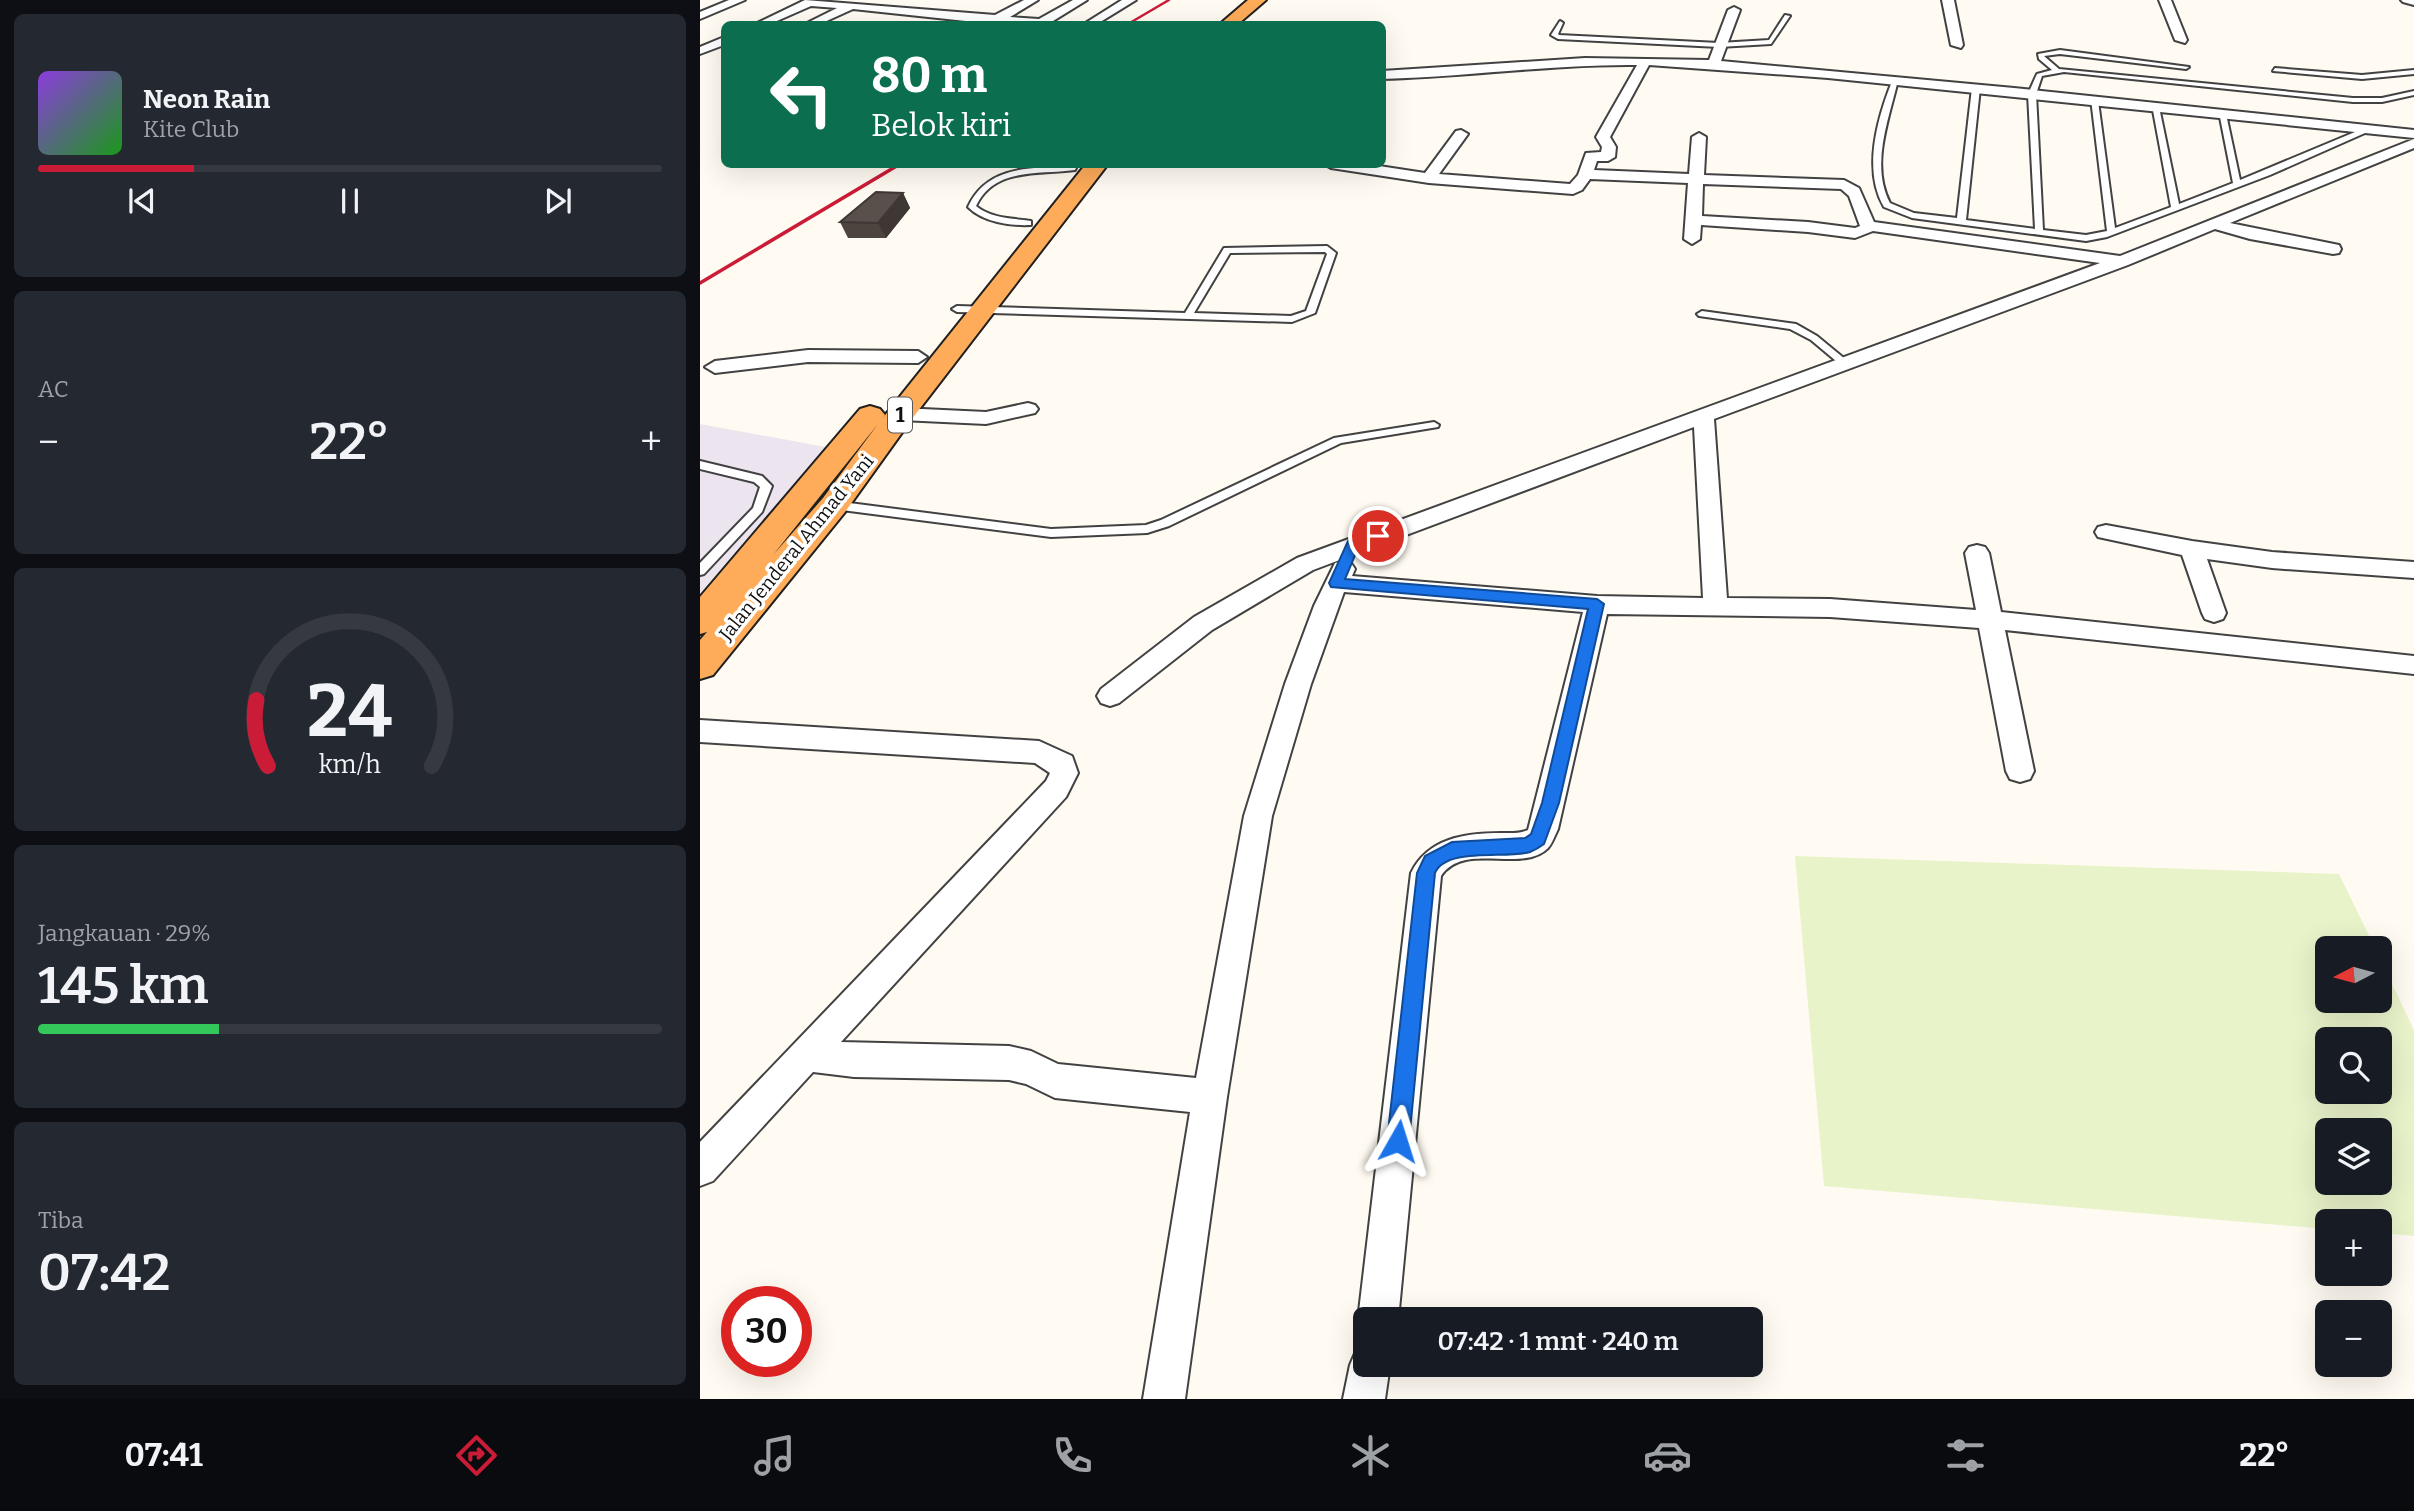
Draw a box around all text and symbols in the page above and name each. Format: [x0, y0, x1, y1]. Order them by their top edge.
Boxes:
text: 80 m [871, 46, 987, 105]
icon: left [756, 49, 847, 140]
text: Neon Rain [143, 84, 270, 115]
text: Belok kiri [871, 106, 1011, 144]
text: Kite Club [143, 115, 239, 143]
icon: previous [123, 182, 161, 220]
icon: pause [331, 182, 369, 220]
icon: next [539, 182, 577, 220]
text: AC [38, 375, 69, 403]
road number: 1 [888, 398, 912, 432]
text: 22° [309, 410, 390, 473]
text: − [38, 419, 59, 465]
text: + [640, 419, 662, 465]
street label: Jalan Jenderal Ahmad Yani [714, 449, 879, 646]
pin [1348, 506, 1408, 566]
icon: arrive [1359, 517, 1397, 555]
text: 24 [307, 668, 393, 755]
text: km/h [319, 749, 381, 779]
text: Jangkauan · 29% [38, 919, 211, 947]
north arrow [2315, 936, 2392, 1013]
map controls [2315, 936, 2392, 1377]
text: 145 km [38, 954, 209, 1017]
button: search [2315, 1027, 2392, 1104]
position arrow [1361, 1104, 1435, 1178]
button: layers [2315, 1118, 2392, 1195]
text: Tiba [38, 1206, 84, 1234]
button: + [2315, 1209, 2392, 1286]
text: 07:42 [38, 1241, 170, 1304]
speed limit sign: 30 [721, 1286, 812, 1377]
button: − [2315, 1300, 2392, 1377]
text: 07:42 · 1 mnt · 240 m [1437, 1326, 1679, 1357]
icon: directions [452, 1431, 501, 1480]
icon: music [750, 1431, 799, 1480]
icon: phone [1048, 1431, 1097, 1480]
icon: climate [1346, 1431, 1395, 1480]
icon: car [1643, 1431, 1692, 1480]
icon: filters [1941, 1431, 1990, 1480]
text: 07:41 [124, 1436, 203, 1474]
text: 22° [2239, 1436, 2290, 1474]

